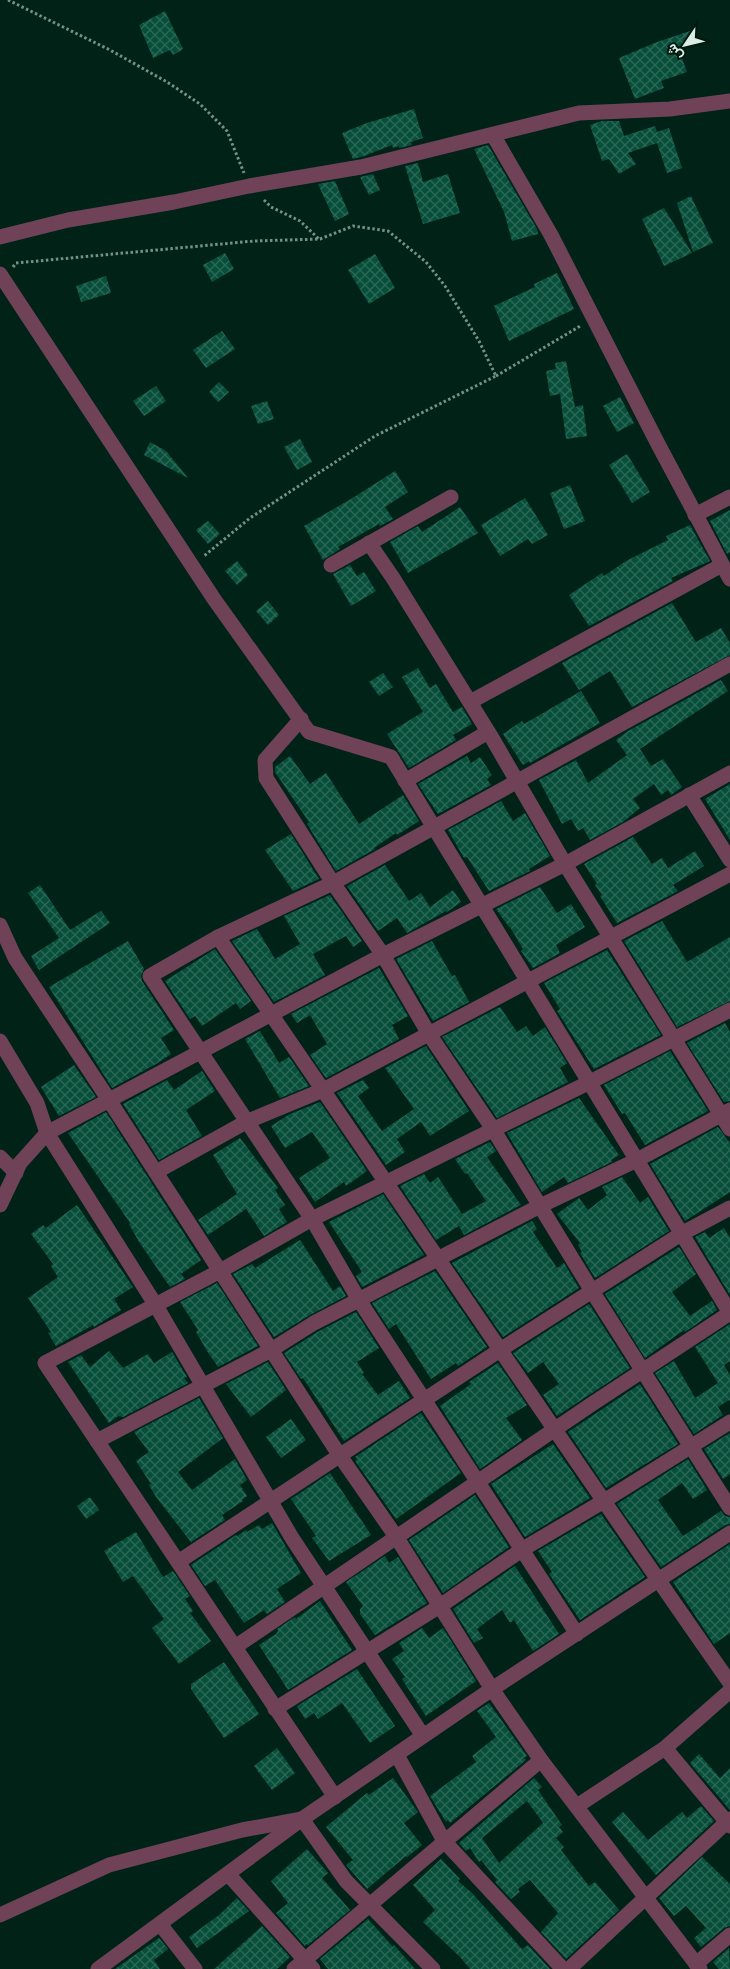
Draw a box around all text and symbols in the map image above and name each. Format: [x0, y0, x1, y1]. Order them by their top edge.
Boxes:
north arrow [660, 20, 710, 70]
text: ش [662, 40, 687, 65]

